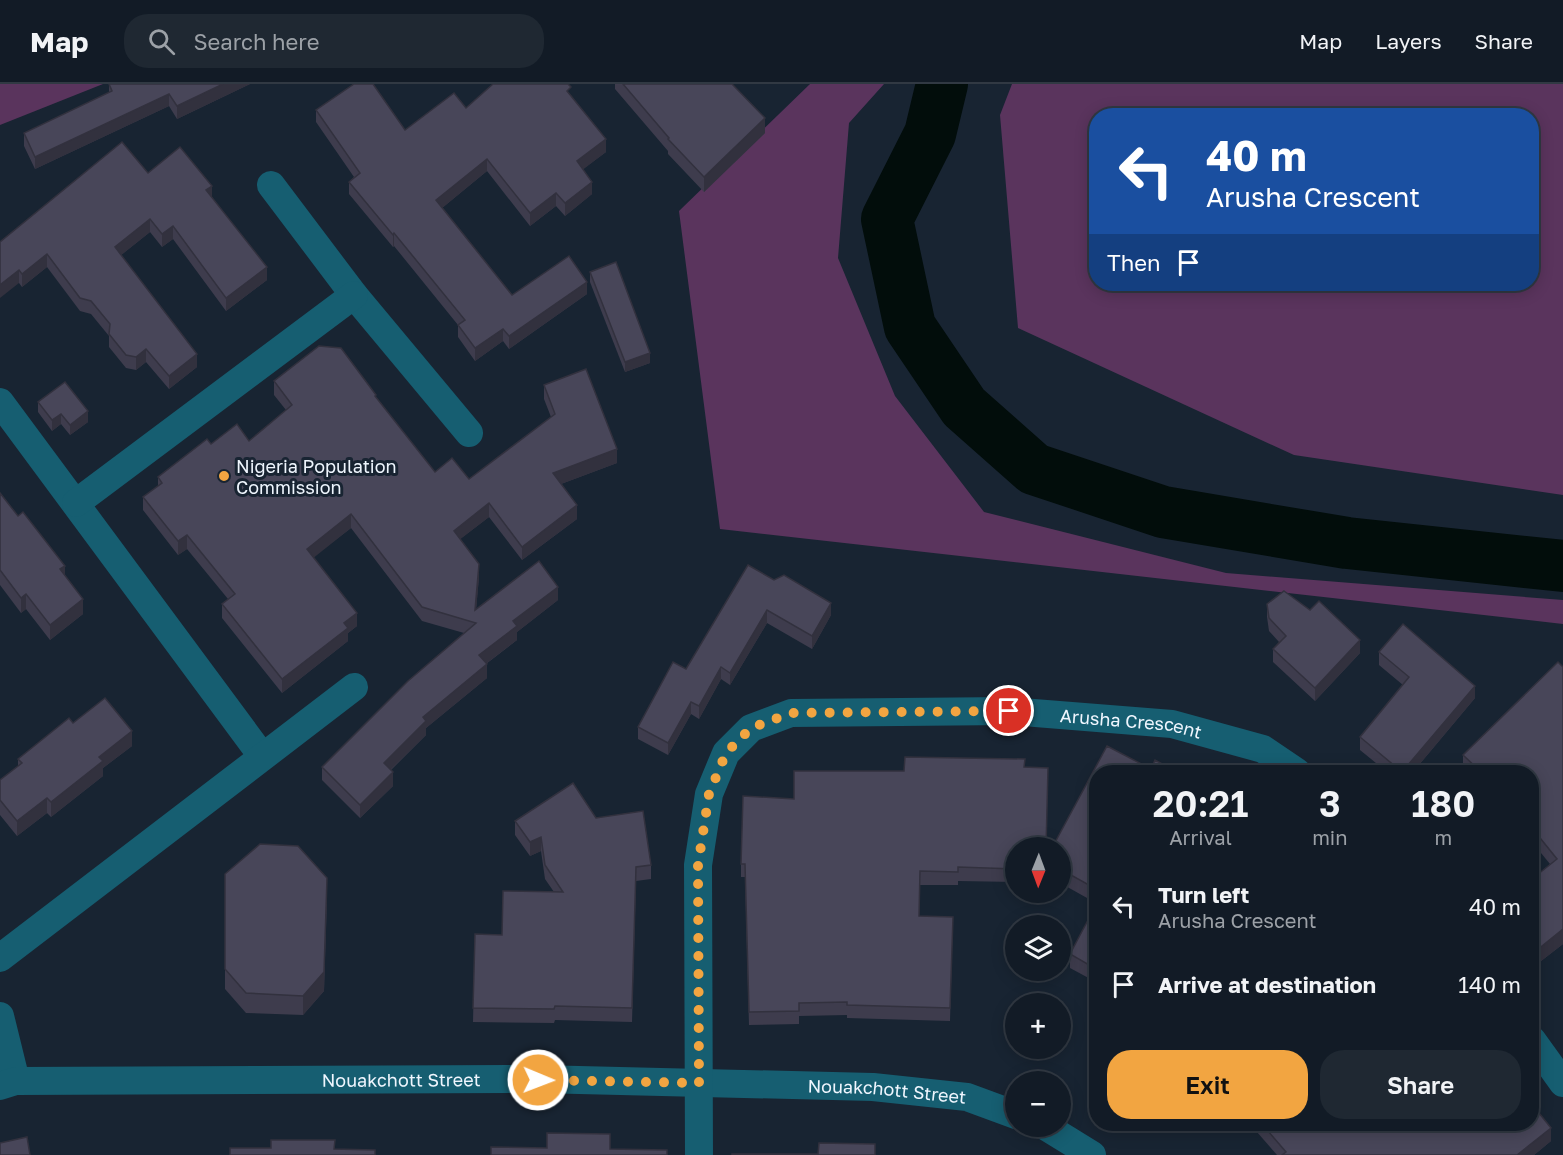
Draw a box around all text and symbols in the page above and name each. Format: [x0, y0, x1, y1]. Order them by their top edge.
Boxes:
search box [124, 14, 544, 68]
text: Map [30, 25, 88, 58]
icon: search [145, 25, 178, 58]
text: Search here [193, 28, 319, 55]
text: Map [1299, 28, 1342, 54]
text: Layers [1375, 28, 1442, 54]
text: Share [1475, 28, 1533, 54]
text: 40 m [1206, 130, 1307, 180]
icon: left [1107, 132, 1185, 210]
text: Arusha Crescent [1206, 181, 1420, 213]
icon: arrive [1172, 246, 1205, 279]
text: Then [1107, 249, 1160, 276]
place label: Nigeria Population Commission [236, 455, 397, 498]
marker: Nigeria Population Commission [217, 469, 231, 483]
pin [983, 685, 1034, 736]
icon: arrive [992, 694, 1025, 727]
street label: Arusha Crescent [1059, 704, 1204, 743]
text: 20:21 [1153, 782, 1248, 825]
text: 3 [1319, 782, 1341, 825]
text: 180 [1411, 782, 1475, 825]
text: Arrival [1169, 825, 1232, 849]
text: min [1312, 825, 1348, 849]
text: m [1434, 825, 1452, 849]
north arrow [1005, 837, 1071, 903]
map controls [1005, 837, 1071, 1137]
text: Turn left [1158, 881, 1249, 908]
icon: left [1107, 890, 1140, 923]
text: 40 m [1469, 893, 1521, 920]
text: Arusha Crescent [1158, 908, 1317, 932]
button: layers [1005, 915, 1071, 981]
icon: arrive [1107, 968, 1140, 1001]
text: Arrive at destination [1158, 971, 1376, 998]
text: 140 m [1458, 971, 1521, 998]
button: + [1005, 993, 1071, 1059]
position arrow [506, 1048, 570, 1112]
button: Exit [1107, 1050, 1308, 1119]
button: Share [1320, 1050, 1521, 1119]
street label: Nouakchott Street [322, 1068, 481, 1091]
button: − [1005, 1071, 1071, 1137]
street label: Nouakchott Street [807, 1074, 967, 1108]

